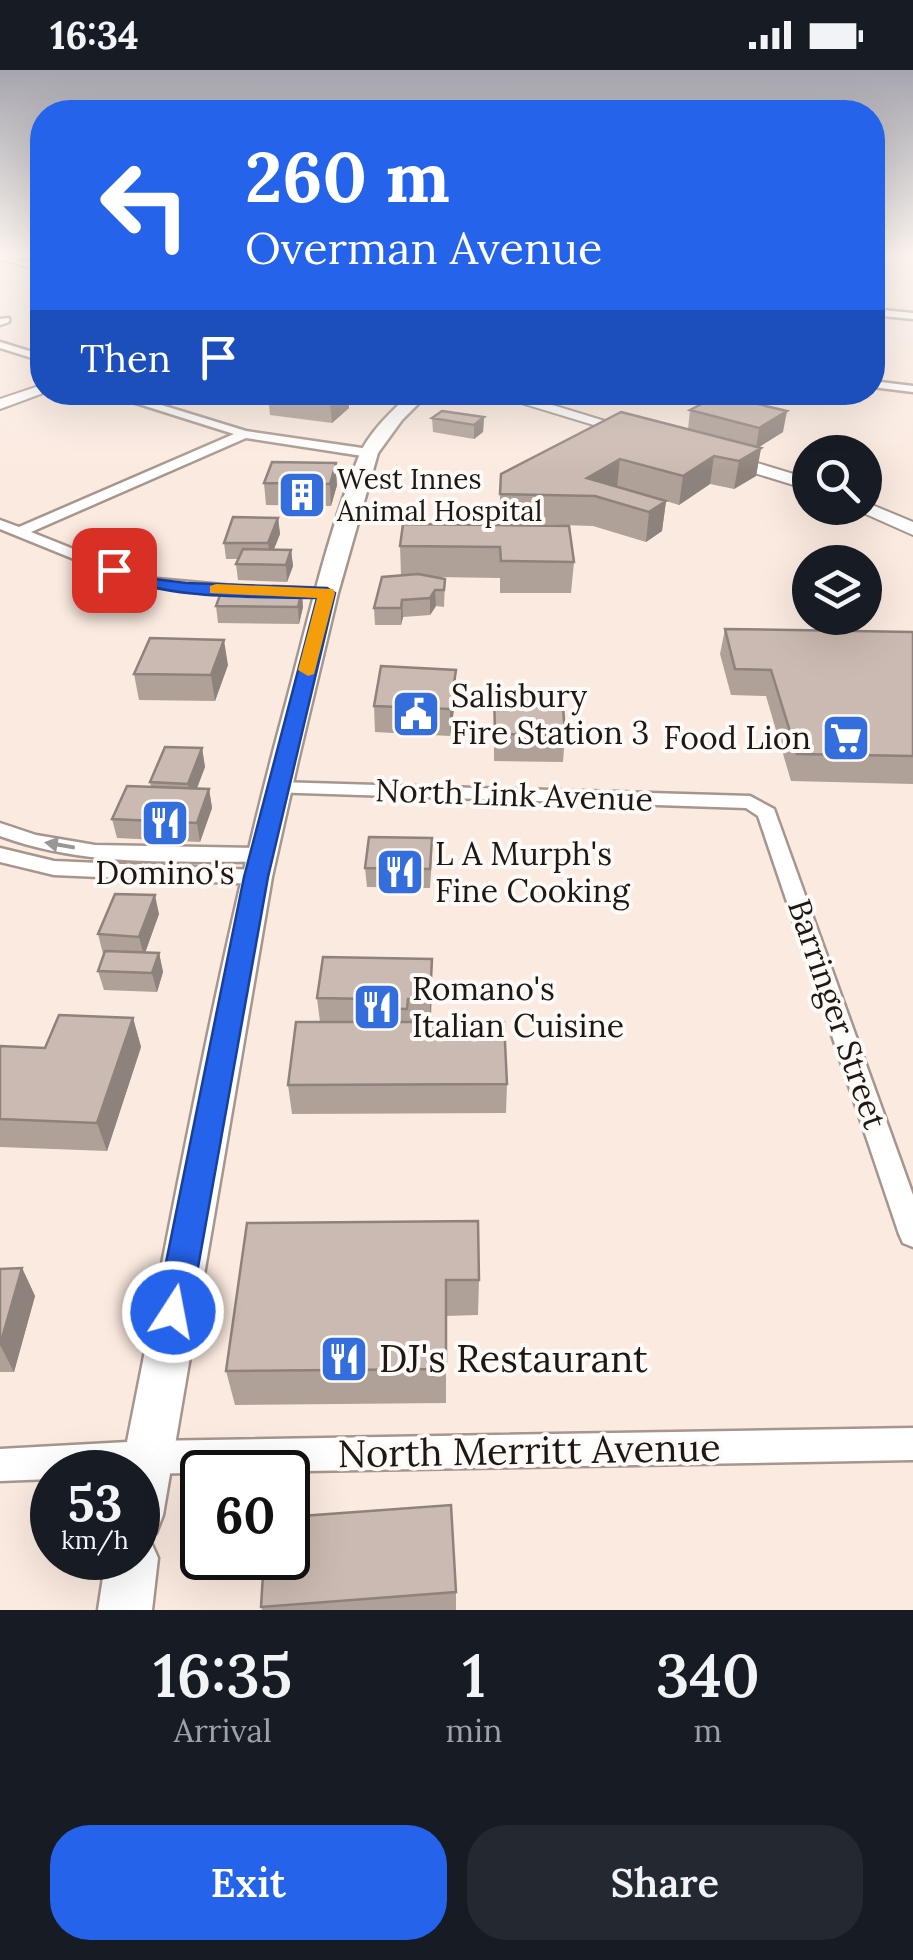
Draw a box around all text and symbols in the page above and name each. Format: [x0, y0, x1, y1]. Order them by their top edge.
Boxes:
text: 16:34 [50, 11, 139, 59]
text: 260 m [245, 132, 450, 221]
icon: left [80, 140, 210, 270]
text: Overman Avenue [245, 219, 602, 276]
icon: arrive [191, 330, 246, 385]
text: Then [80, 334, 171, 382]
map controls [792, 435, 882, 635]
button: search [792, 435, 882, 525]
place label: West Innes Animal Hospital [336, 461, 542, 529]
building icon: West Innes Animal Hospital [276, 469, 328, 521]
pin [72, 528, 157, 613]
icon: arrive [87, 543, 142, 598]
button: layers [792, 545, 882, 635]
place label: Salisbury Fire Station 3 [451, 675, 649, 753]
public building icon: Salisbury Fire Station 3 [390, 688, 442, 740]
supermarket icon: Food Lion [820, 712, 872, 764]
place label: Food Lion [663, 717, 811, 758]
street label: North Link Avenue [374, 769, 654, 820]
restaurant icon: Domino's [139, 797, 191, 849]
place label: L A Murph's Fine Cooking [435, 833, 631, 911]
one-way arrow [43, 837, 75, 853]
restaurant icon: L A Murph's Fine Cooking [374, 846, 426, 898]
place label: Domino's [95, 852, 235, 893]
street label: Barringer Street [779, 894, 896, 1135]
place label: Romano's Italian Cuisine [412, 968, 624, 1046]
restaurant icon: Romano's Italian Cuisine [351, 981, 403, 1033]
position arrow [121, 1260, 225, 1364]
restaurant icon: DJ's Restaurant [318, 1333, 370, 1385]
place label: DJ's Restaurant [379, 1334, 648, 1382]
street label: North Merritt Avenue [337, 1423, 721, 1477]
speed limit sign: 60 [180, 1450, 310, 1580]
text: 53 [68, 1471, 123, 1535]
text: km/h [61, 1524, 129, 1556]
text: 16:35 [153, 1637, 292, 1713]
text: 1 [462, 1637, 486, 1713]
text: 340 [656, 1637, 760, 1713]
text: Arrival [174, 1710, 272, 1751]
text: min [445, 1710, 503, 1751]
text: m [693, 1710, 722, 1751]
button: Exit [50, 1825, 447, 1940]
button: Share [467, 1825, 863, 1940]

